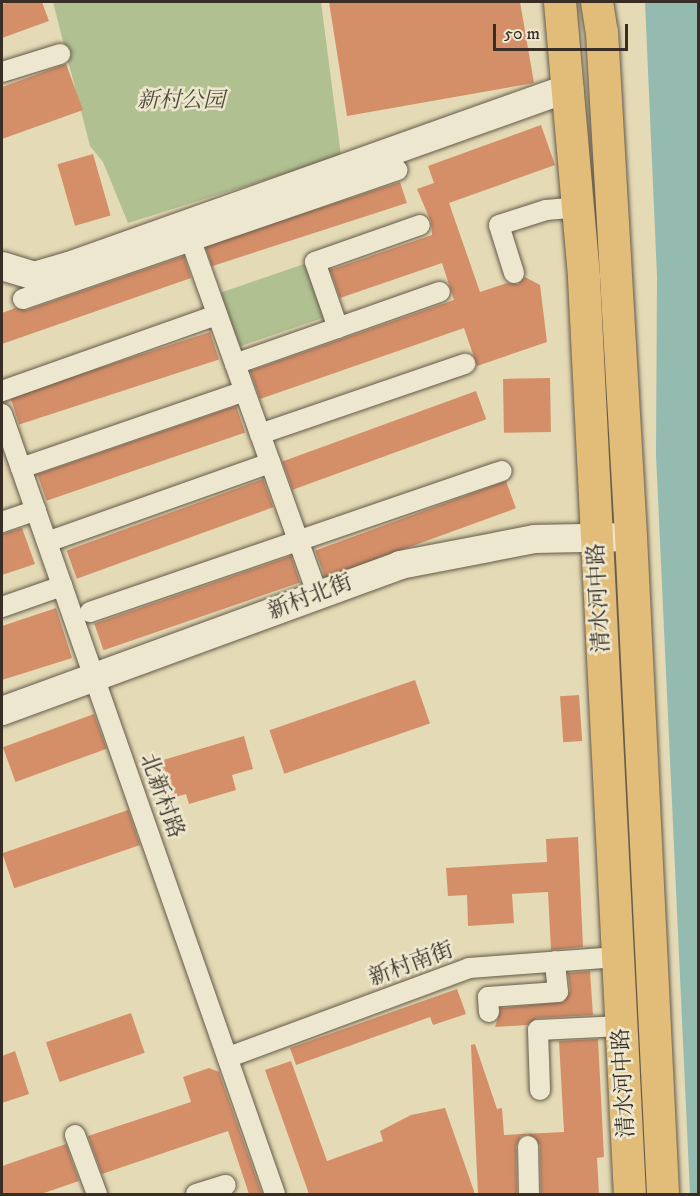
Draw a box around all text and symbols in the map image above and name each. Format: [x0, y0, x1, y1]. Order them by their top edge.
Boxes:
scale bar [496, 12, 631, 50]
text: 50 m [504, 23, 540, 45]
park label: 新村公园 [137, 88, 225, 114]
street label: 清水河中路 [583, 542, 615, 654]
street label: 新村北街 [264, 569, 356, 625]
street label: 北新村路 [135, 750, 189, 842]
street label: 新村南街 [365, 937, 457, 991]
street label: 清水河中路 [608, 1027, 640, 1139]

